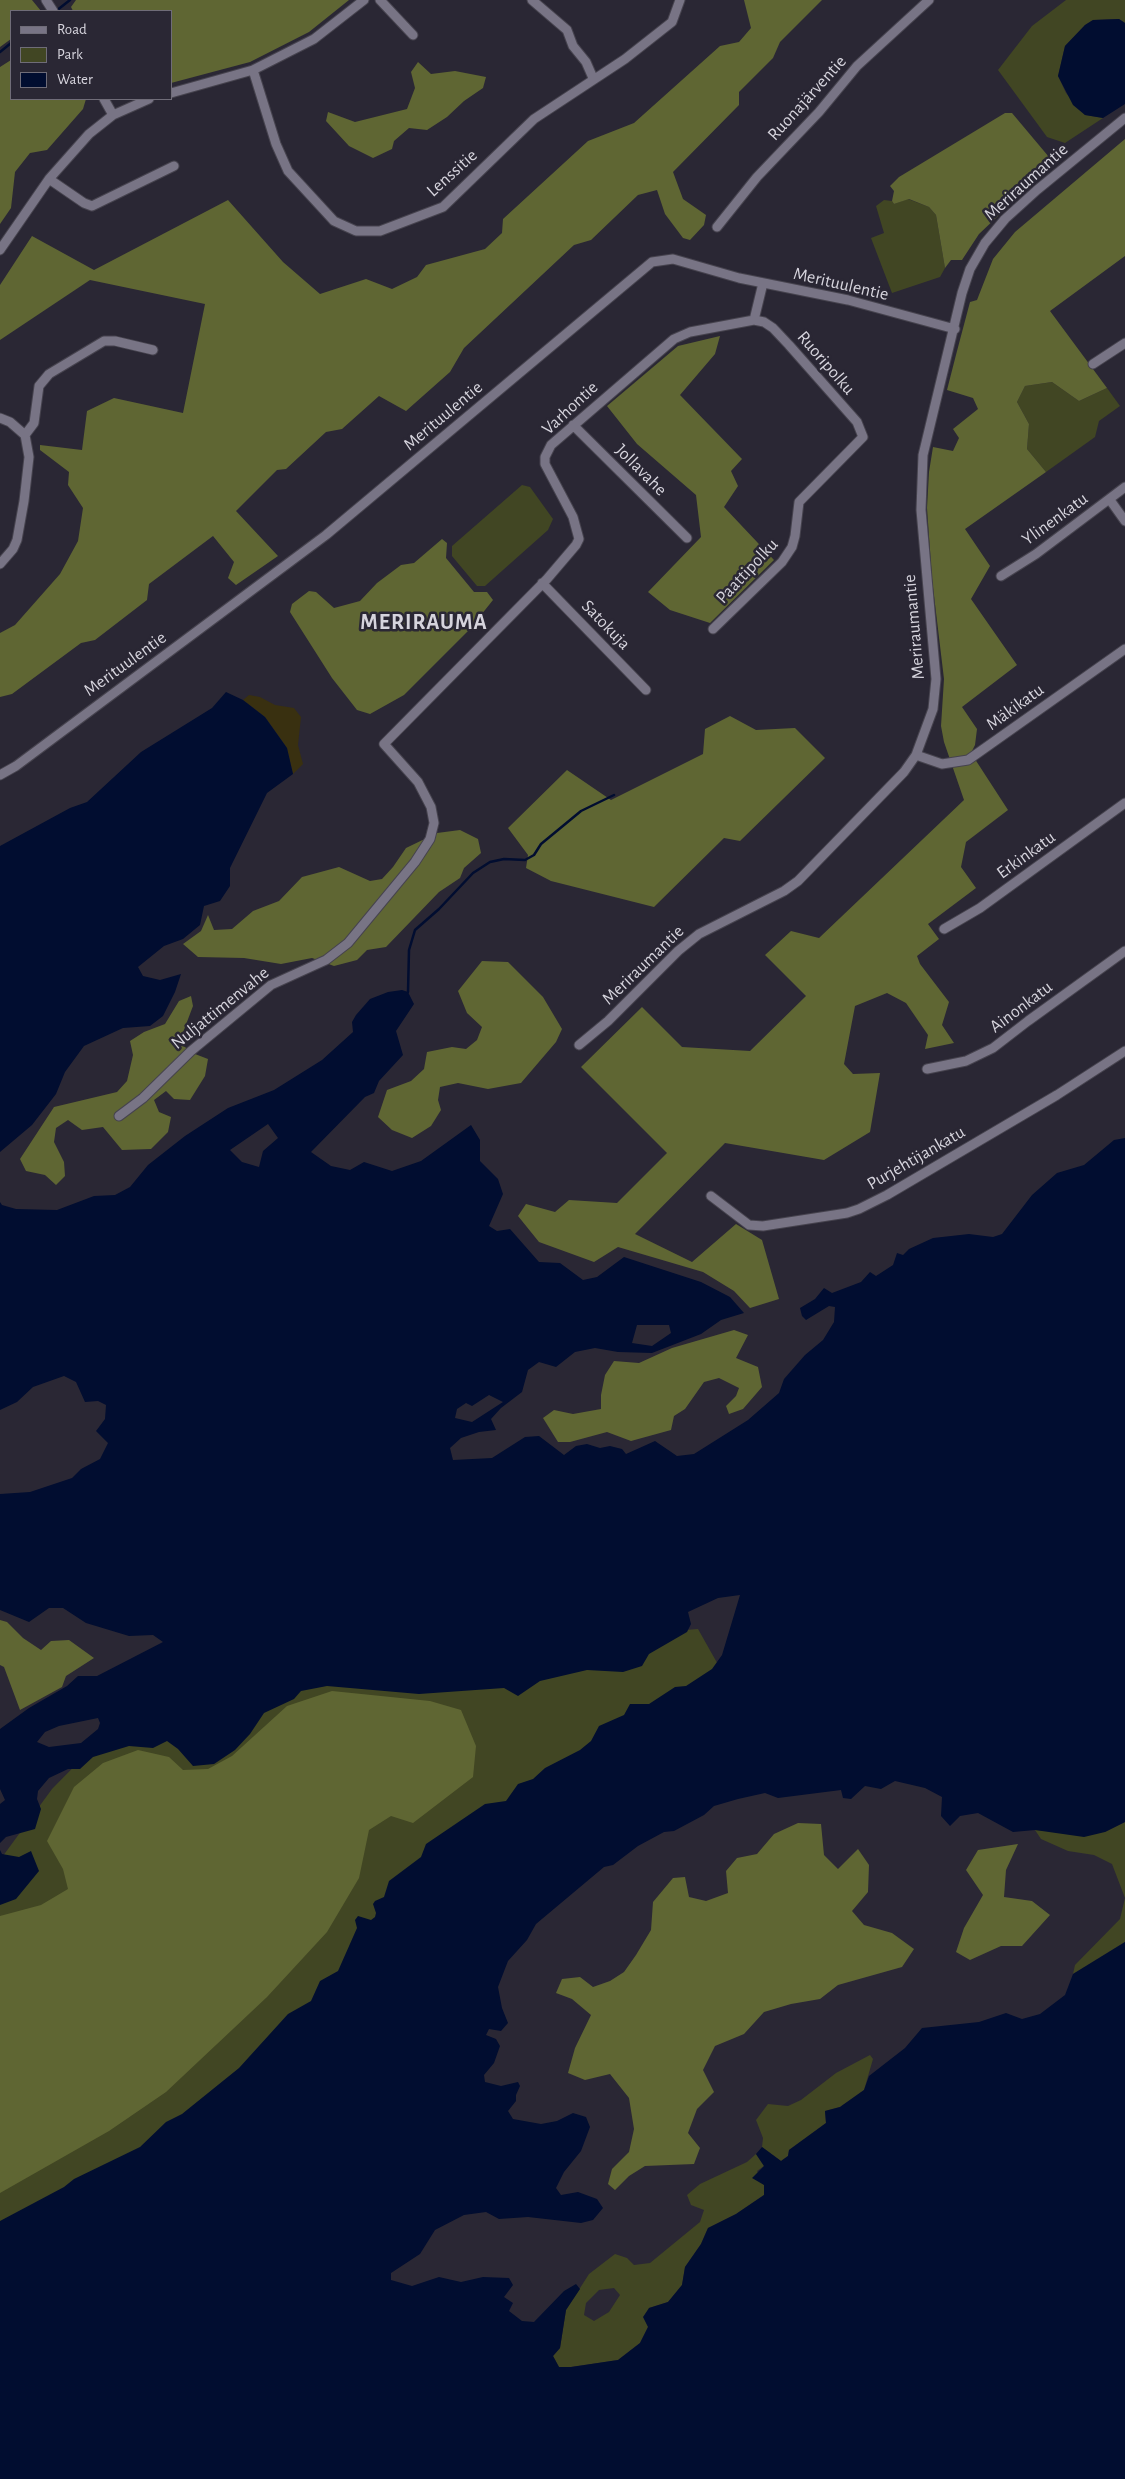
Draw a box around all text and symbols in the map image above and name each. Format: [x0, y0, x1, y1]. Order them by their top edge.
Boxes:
legend [10, 10, 172, 100]
text: Road [57, 22, 87, 37]
text: Park [57, 47, 83, 62]
street label: Ruonajärventie [763, 51, 851, 145]
text: Water [57, 72, 93, 87]
street label: Meriraumantie [980, 139, 1072, 225]
street label: Lenssitie [422, 145, 482, 201]
street label: Merituulentie [791, 263, 891, 305]
street label: Ruoripolku [792, 327, 860, 399]
street label: Merituulentie [399, 377, 487, 455]
street label: Varhontie [537, 377, 603, 439]
street label: Jollavahe [611, 440, 671, 500]
street label: Ylinenkatu [1018, 488, 1092, 550]
street label: Paattipolku [711, 534, 783, 608]
street label: Meriraumantie [899, 574, 929, 680]
street label: Satokuja [577, 595, 635, 655]
district label: MERIRAUMA [359, 609, 489, 635]
street label: Merituulentie [79, 627, 171, 701]
street label: Mäkikatu [982, 679, 1048, 735]
street label: Erkinkatu [992, 826, 1060, 884]
street label: Meriraumantie [598, 921, 688, 1009]
street label: Nuljattimenvahe [167, 962, 273, 1054]
street label: Ainonkatu [985, 976, 1057, 1038]
street label: Purjehtijankatu [863, 1121, 969, 1195]

